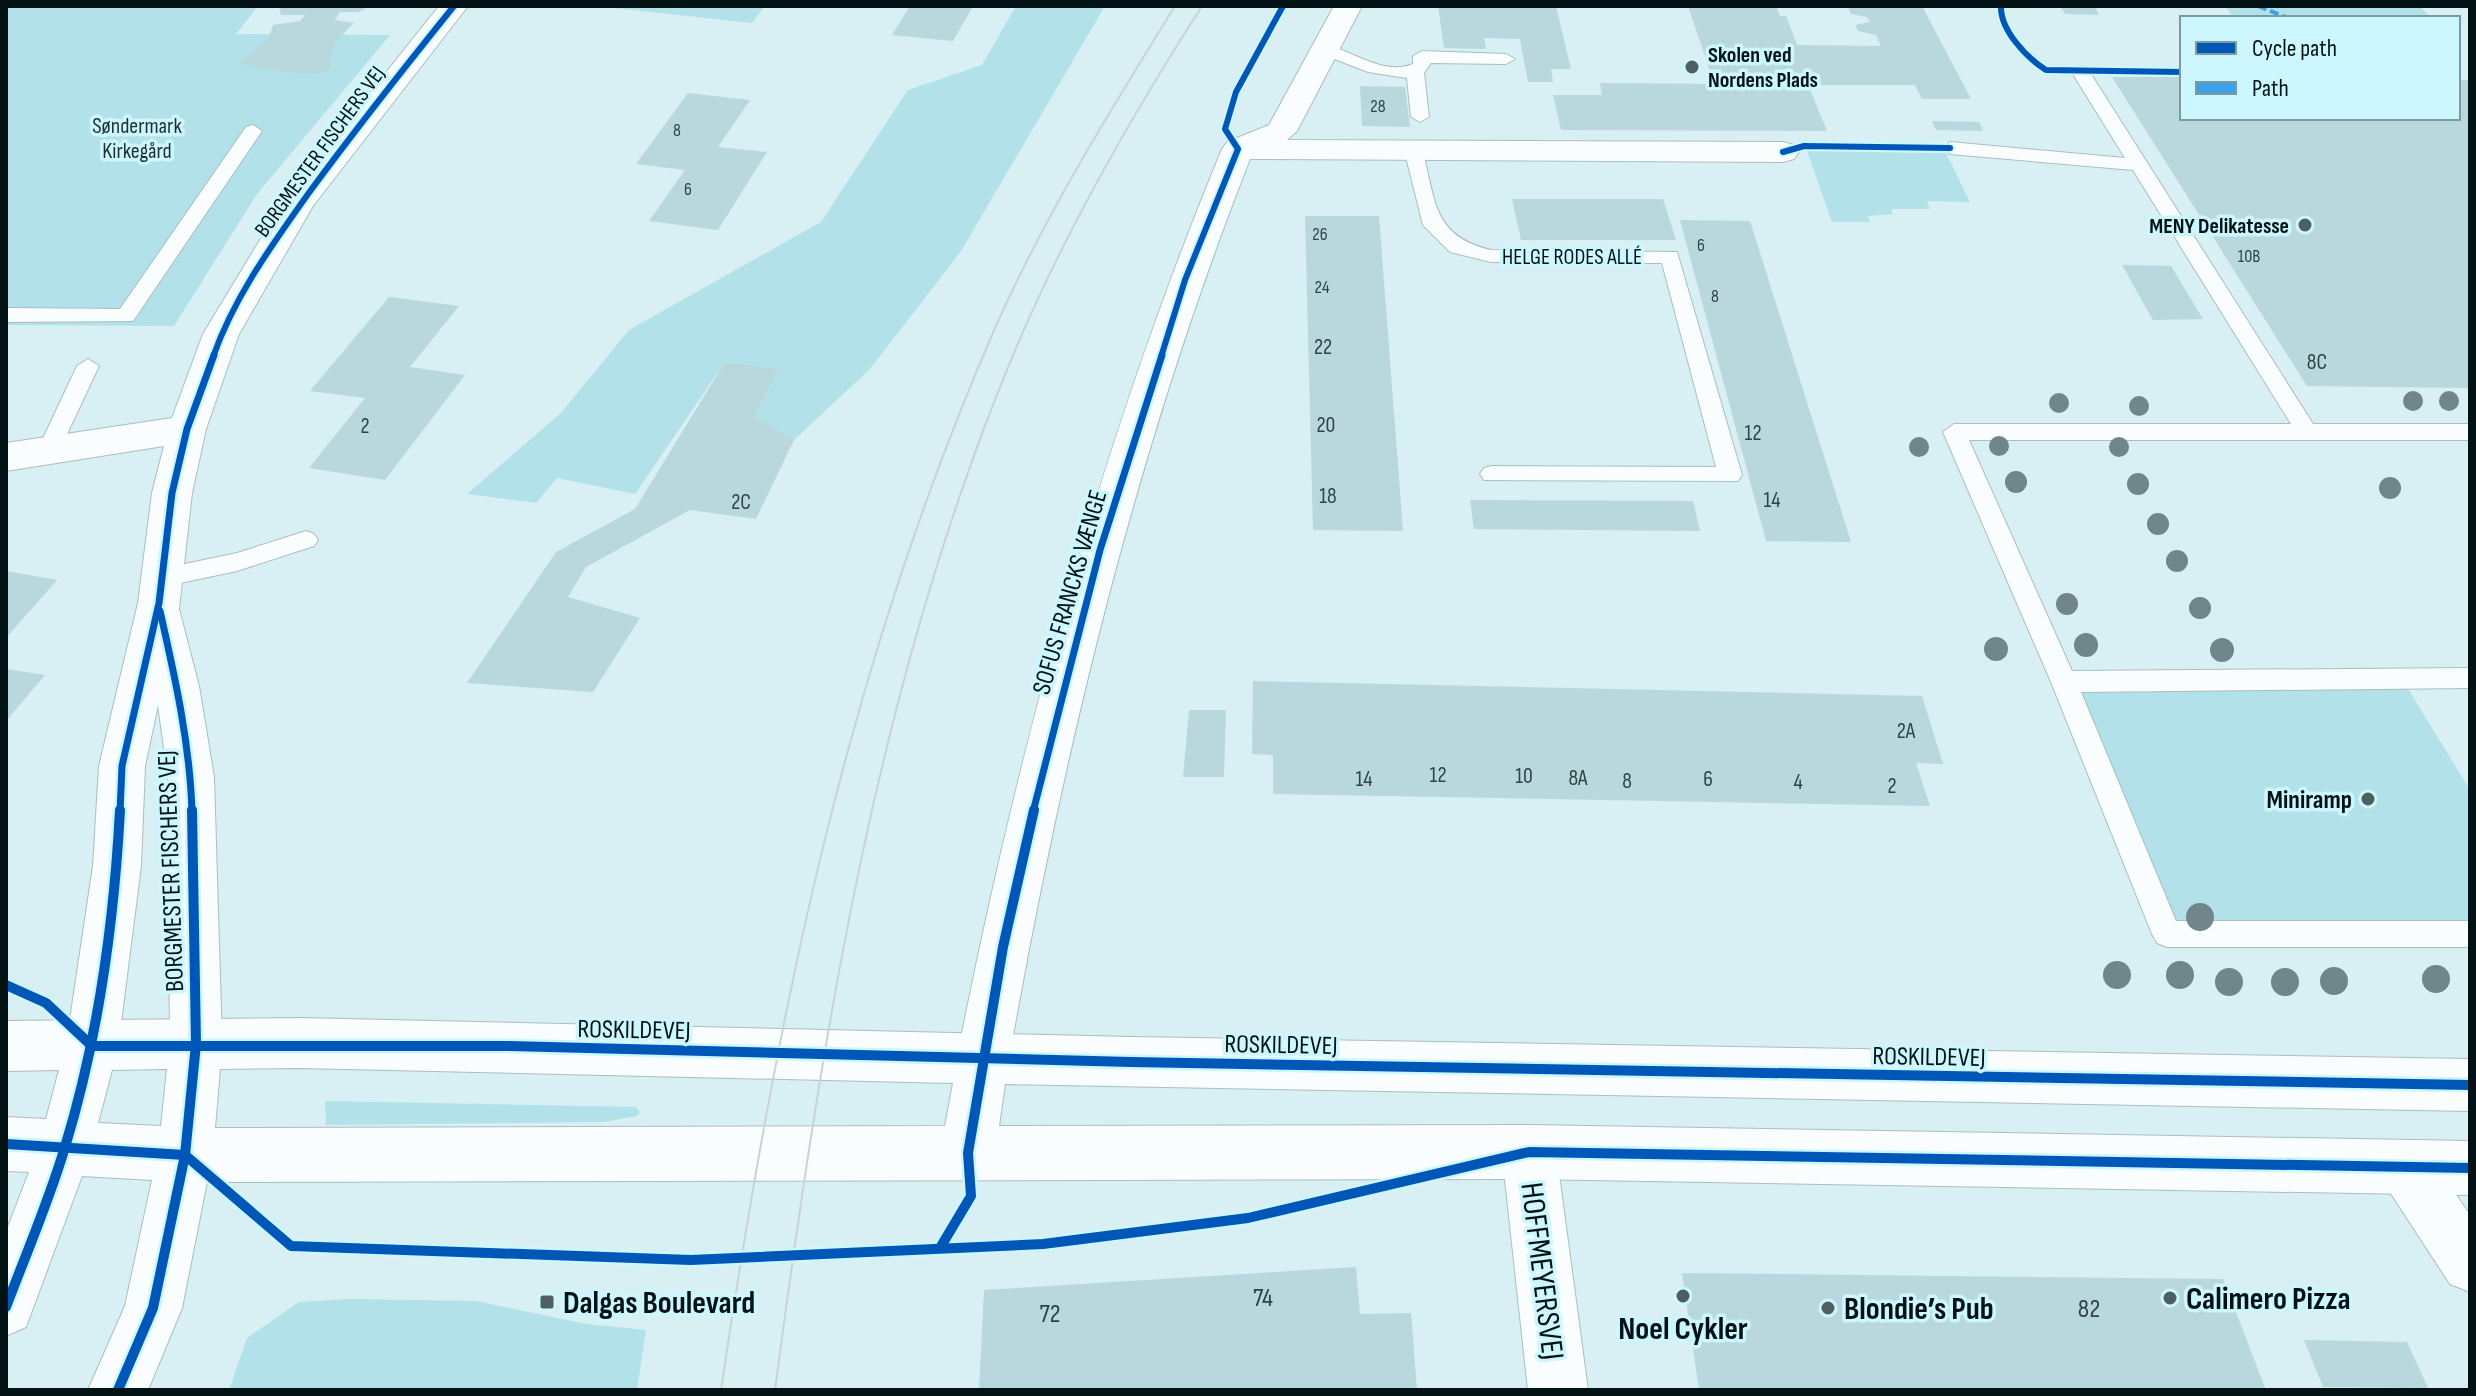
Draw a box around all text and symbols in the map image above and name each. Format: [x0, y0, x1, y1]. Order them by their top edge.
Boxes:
legend [2180, 16, 2460, 120]
text: Cycle path [2252, 34, 2337, 63]
place label: Skolen ved Nordens Plads [1708, 42, 1818, 94]
marker: Skolen ved Nordens Plads [1683, 58, 1701, 76]
street label: BORGMESTER FISCHERS VEJ [249, 61, 391, 243]
text: Path [2252, 74, 2289, 103]
house number: 28 [1370, 96, 1386, 117]
park label: Søndermark Kirkegård [92, 113, 182, 165]
house number: 8 [673, 120, 681, 141]
house number: 6 [684, 179, 692, 200]
place label: MENY Delikatesse [2149, 213, 2289, 240]
marker: MENY Delikatesse [2296, 216, 2314, 234]
house number: 26 [1312, 224, 1328, 245]
house number: 6 [1697, 235, 1705, 256]
street label: HELGE RODES ALLÉ [1502, 244, 1642, 271]
house number: 10B [2238, 246, 2260, 267]
house number: 24 [1315, 277, 1330, 298]
house number: 8 [1711, 286, 1719, 307]
house number: 22 [1314, 334, 1332, 361]
house number: 8C [2307, 349, 2327, 376]
house number: 20 [1317, 412, 1335, 439]
house number: 2 [360, 413, 370, 440]
house number: 12 [1744, 420, 1762, 447]
house number: 18 [1319, 483, 1337, 510]
street label: SOFUS FRANCKS VÆNGE [1026, 487, 1114, 698]
house number: 14 [1764, 487, 1780, 514]
house number: 2C [731, 489, 751, 516]
house number: 2A [1897, 718, 1916, 745]
street label: BORGMESTER FISCHERS VEJ [152, 750, 191, 992]
house number: 12 [1429, 762, 1447, 789]
house number: 10 [1515, 763, 1533, 790]
house number: 8A [1568, 765, 1588, 792]
house number: 14 [1356, 766, 1372, 793]
house number: 6 [1703, 766, 1713, 793]
house number: 8 [1622, 768, 1632, 795]
house number: 4 [1793, 769, 1803, 796]
house number: 2 [1887, 773, 1897, 800]
place label: Miniramp [2267, 785, 2352, 816]
marker: Miniramp [2359, 790, 2377, 808]
street label: ROSKILDEVEJ [577, 1014, 691, 1047]
street label: ROSKILDEVEJ [1224, 1029, 1338, 1062]
street label: ROSKILDEVEJ [1872, 1041, 1986, 1074]
street label: HOFFMEYERSVEJ [1511, 1180, 1572, 1362]
place label: Calimero Pizza [2186, 1280, 2351, 1319]
house number: 74 [1253, 1283, 1273, 1314]
place label: Dalgas Boulevard [563, 1284, 755, 1323]
marker: Noel Cykler [1674, 1287, 1692, 1305]
marker: Calimero Pizza [2161, 1289, 2179, 1307]
place label: Blondie’s Pub [1844, 1290, 1994, 1329]
marker: Dalgas Boulevard [538, 1293, 556, 1311]
house number: 82 [2078, 1294, 2100, 1325]
house number: 72 [1039, 1299, 1061, 1330]
marker: Blondie’s Pub [1819, 1299, 1837, 1317]
place label: Noel Cykler [1618, 1310, 1748, 1349]

